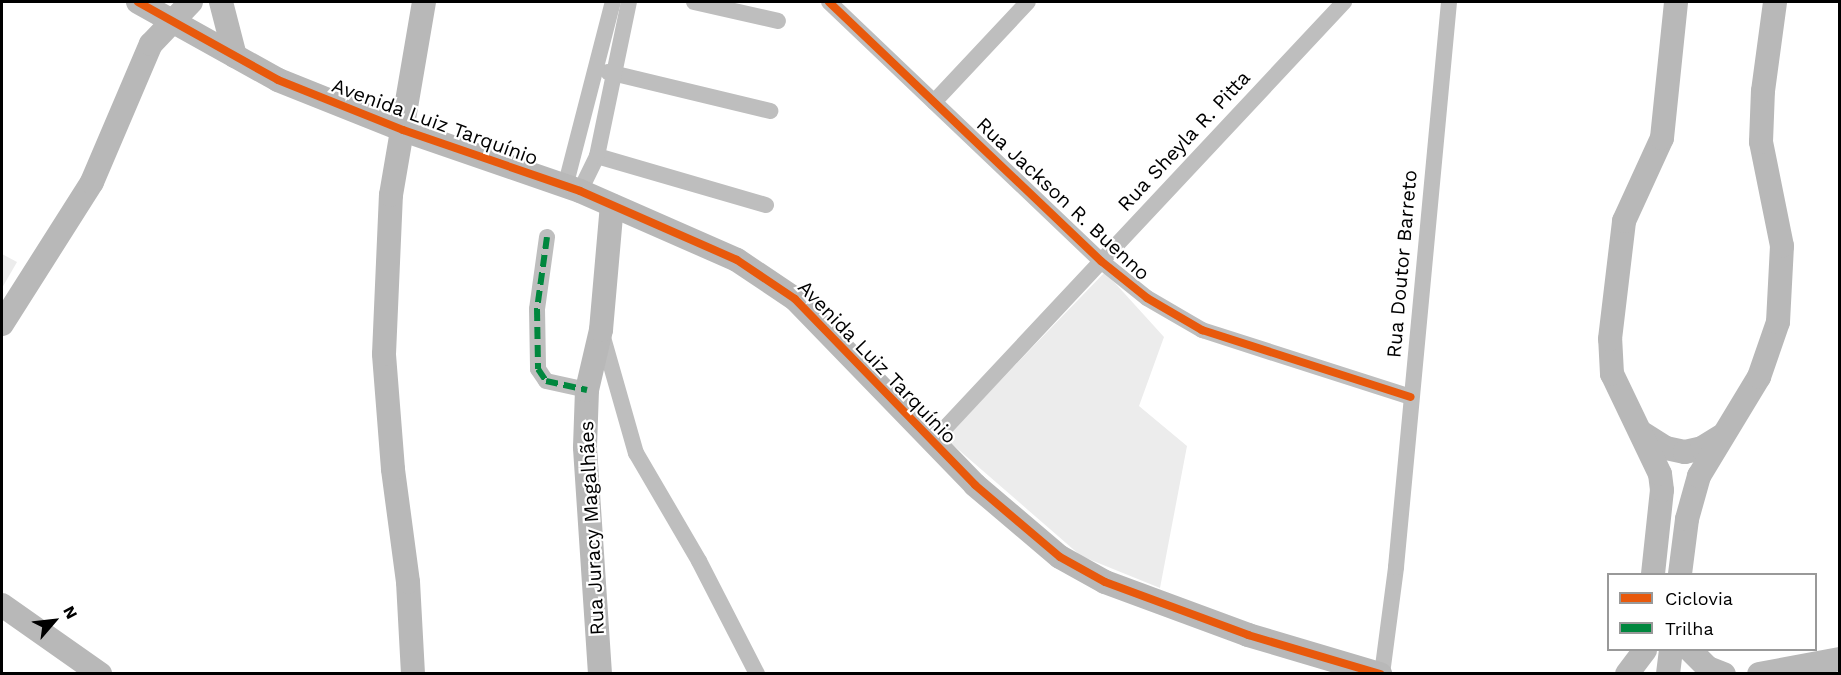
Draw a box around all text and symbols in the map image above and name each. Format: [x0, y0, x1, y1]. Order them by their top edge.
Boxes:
street label: Rua Sheyla R. Pitta [1112, 65, 1256, 217]
street label: Avenida Luiz Tarquínio [328, 73, 542, 171]
street label: Rua Jackson R. Buenno [971, 112, 1155, 286]
street label: Rua Doutor Barreto [1382, 168, 1422, 360]
street label: Avenida Luiz Tarquínio [792, 275, 962, 449]
street label: Rua Juracy Magalhães [574, 419, 610, 637]
legend [1607, 573, 1817, 651]
text: Ciclovia [1665, 588, 1733, 609]
north arrow [24, 591, 84, 651]
text: N [59, 603, 82, 622]
text: Trilha [1665, 618, 1714, 639]

